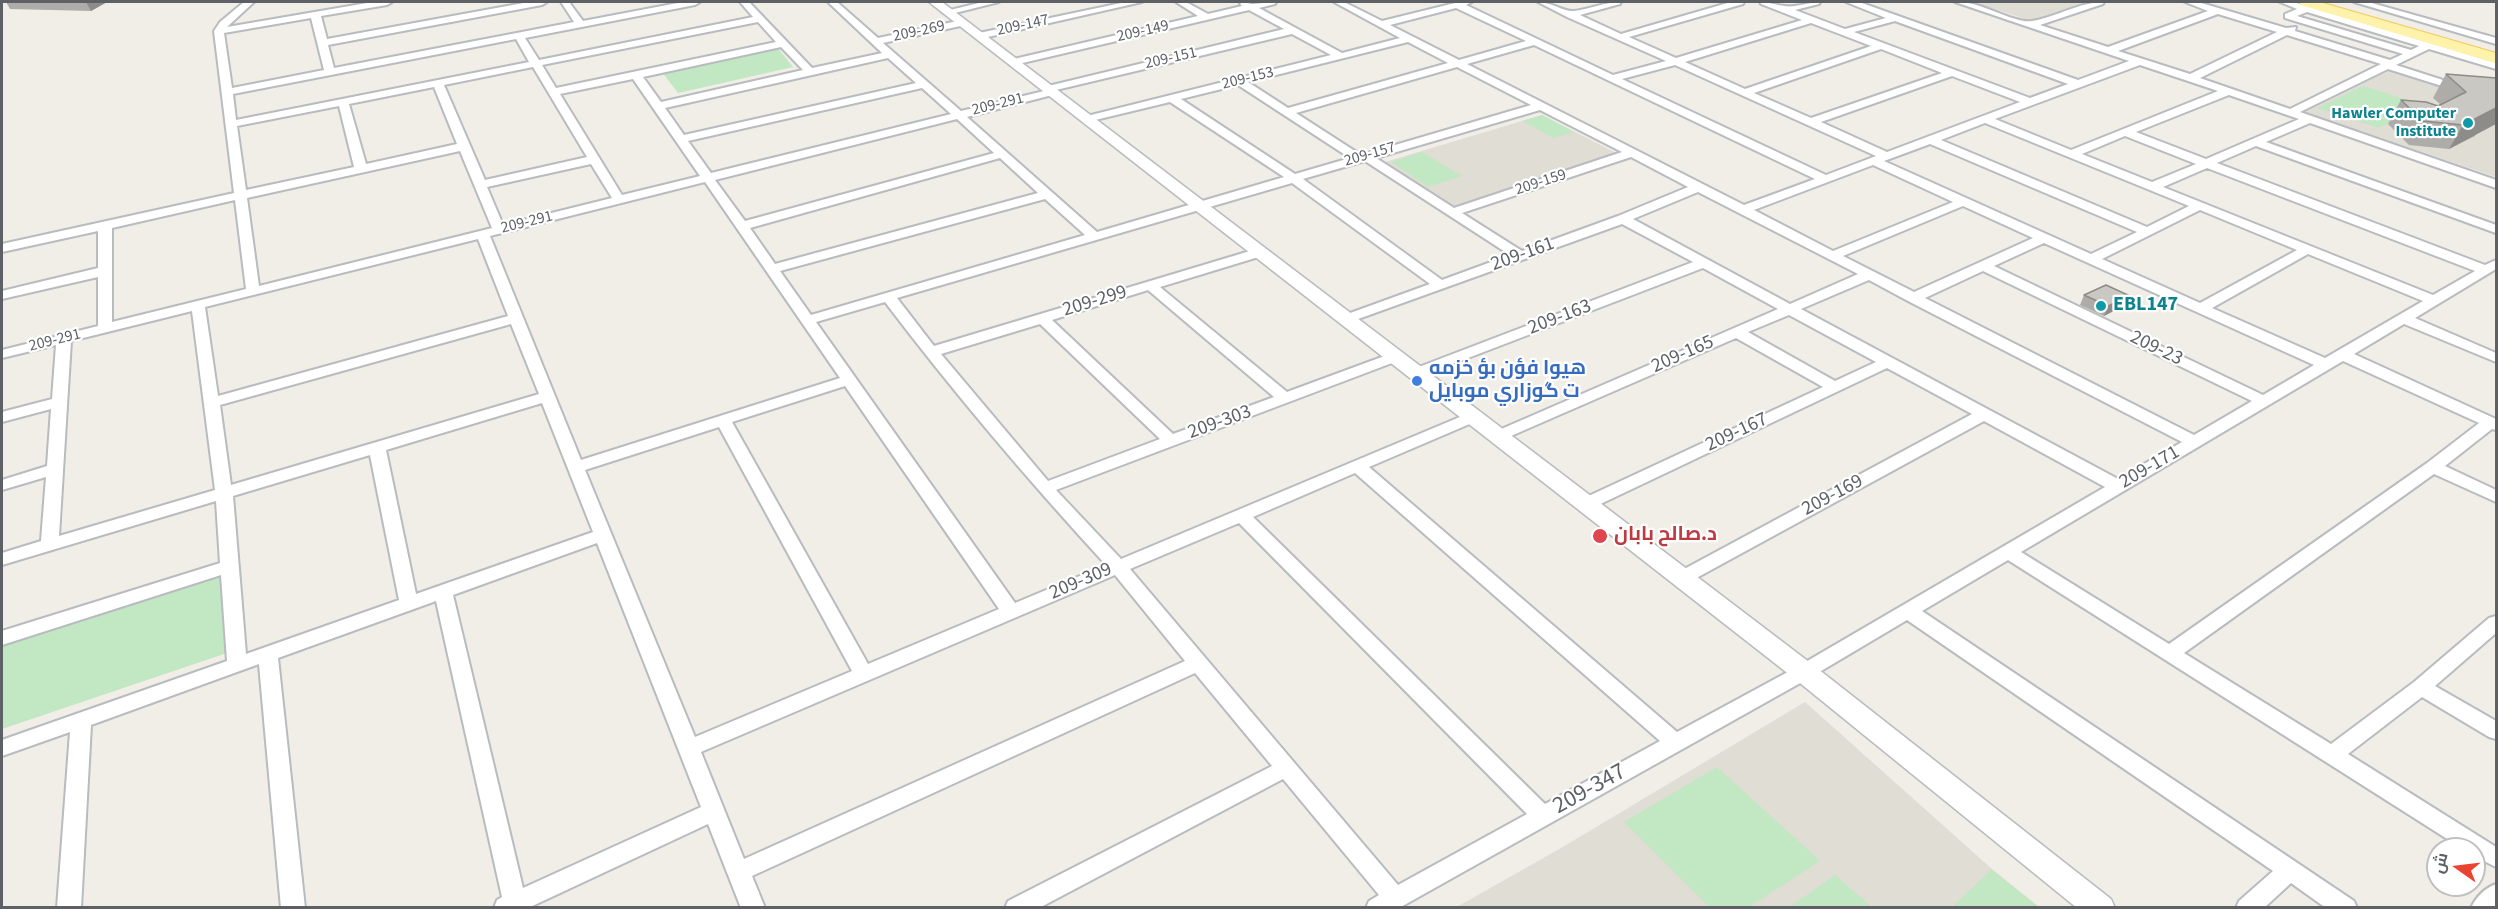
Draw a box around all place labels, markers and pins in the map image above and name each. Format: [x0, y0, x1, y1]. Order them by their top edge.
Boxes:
place label: Hawler Computer Institute [2331, 104, 2456, 142]
marker: Hawler Computer Institute [2461, 116, 2475, 130]
place label: EBL147 [2113, 294, 2178, 318]
marker: EBL147 [2094, 299, 2108, 313]
place label: هيوا فؤن بؤ خزمه ت گوزاري موبايل [1429, 358, 1586, 405]
marker: هيوا فؤن بؤ خزمه ت گوزاري موبايل [1410, 374, 1424, 388]
place label: د.صالح بابان [1614, 524, 1717, 548]
marker: د.صالح بابان [1591, 527, 1609, 545]

